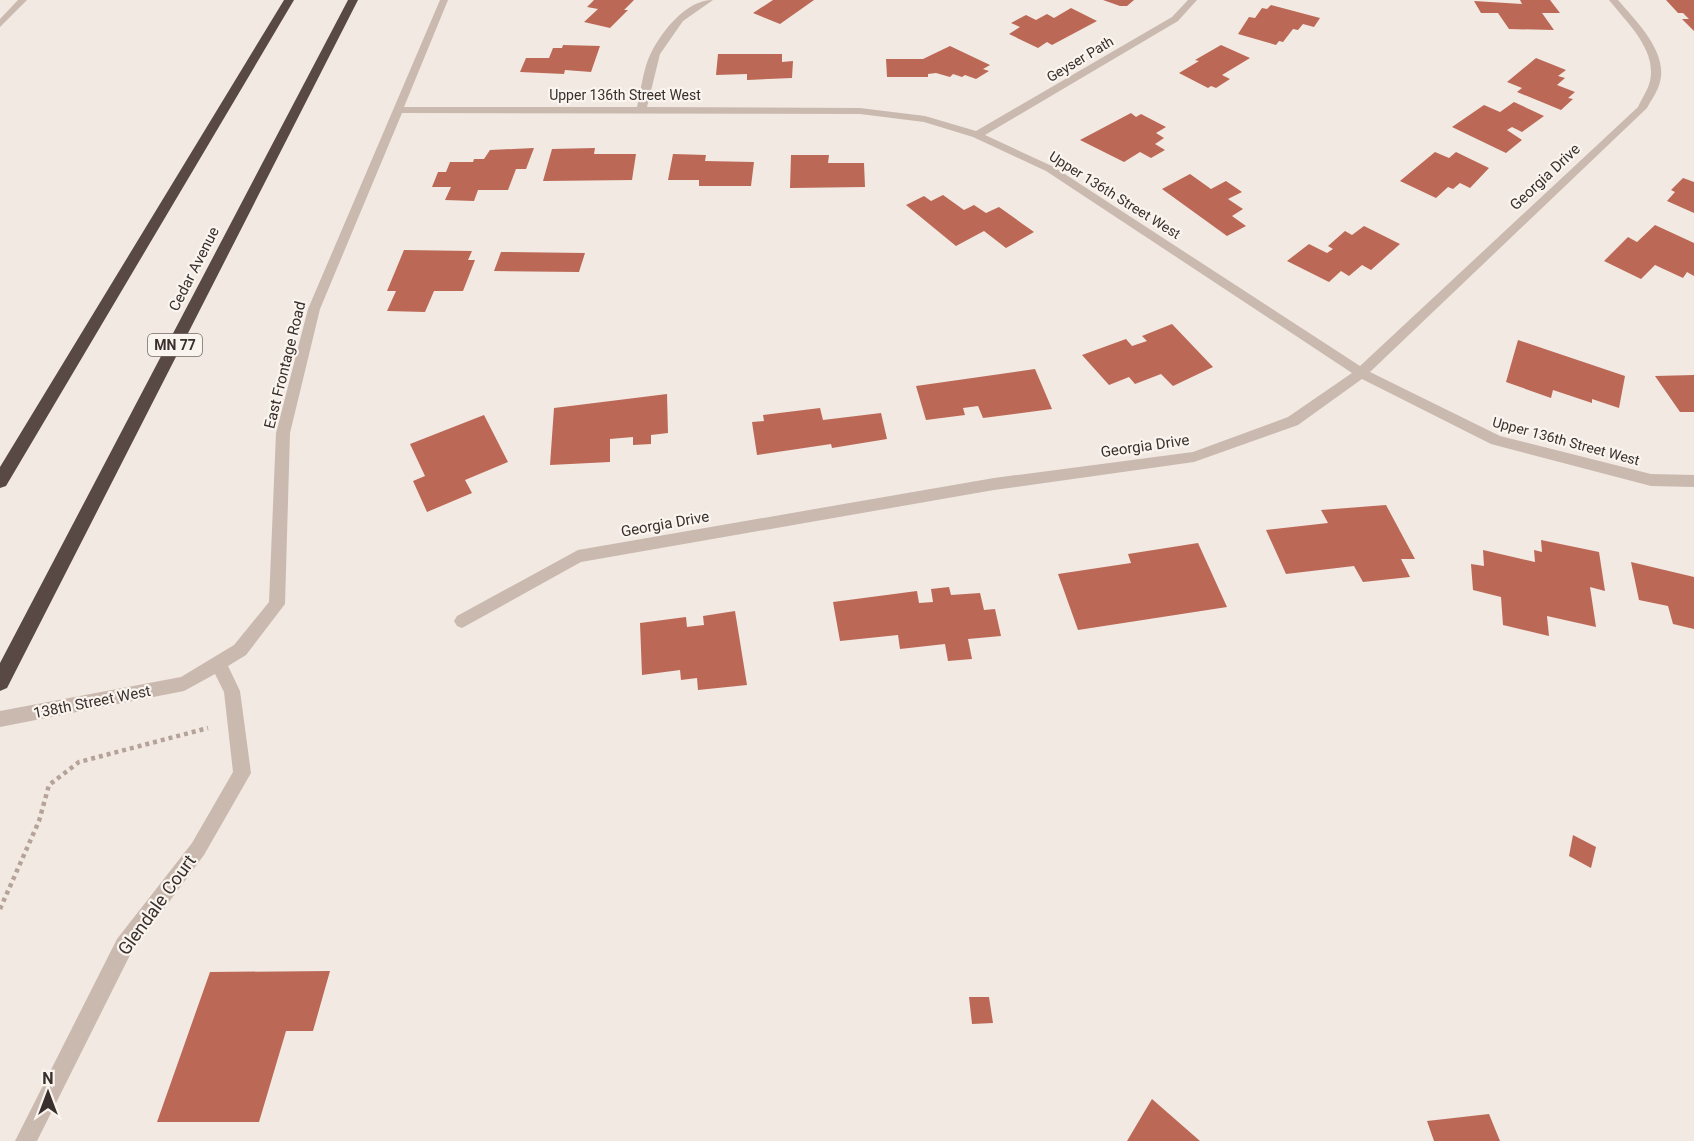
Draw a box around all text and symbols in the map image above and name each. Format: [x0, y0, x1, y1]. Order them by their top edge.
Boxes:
street label: Geyser Path [1044, 33, 1116, 85]
street label: Upper 136th Street West [549, 87, 701, 103]
street label: Georgia Drive [1506, 140, 1584, 214]
street label: Upper 136th Street West [1046, 148, 1184, 242]
street label: Cedar Avenue [165, 224, 223, 314]
street label: East Frontage Road [260, 300, 310, 430]
road number: MN 77 [148, 334, 202, 356]
street label: Upper 136th Street West [1491, 414, 1642, 468]
street label: Georgia Drive [1100, 431, 1191, 461]
street label: Georgia Drive [619, 507, 711, 541]
street label: 138th Street West [32, 682, 152, 722]
street label: Glendale Court [113, 850, 200, 959]
north arrow [18, 1063, 78, 1123]
text: N [42, 1069, 54, 1088]

